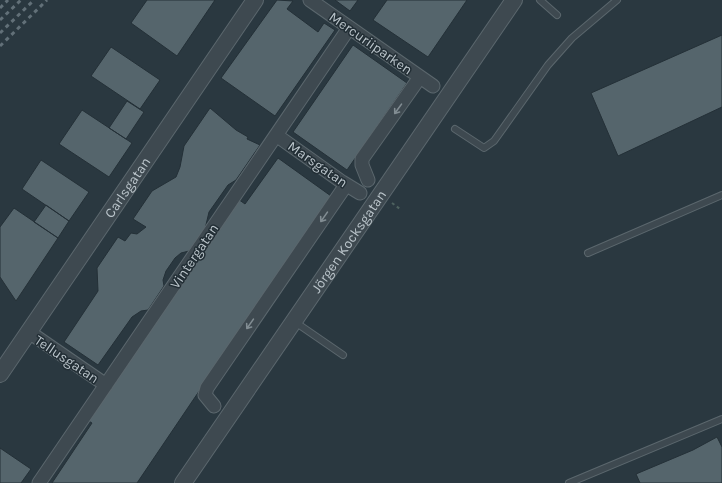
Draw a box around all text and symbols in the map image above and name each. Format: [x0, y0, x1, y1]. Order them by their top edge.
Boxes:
street label: Mercuriiparken [326, 8, 416, 78]
one-way arrow [393, 103, 402, 114]
street label: Marsgatan [285, 138, 351, 191]
street label: Carlsgatan [101, 154, 154, 221]
street label: Jörgen Kocksgatan [308, 187, 390, 296]
one-way arrow [320, 212, 328, 223]
street label: Vintergatan [166, 221, 222, 292]
one-way arrow [246, 319, 255, 330]
street label: Tellusgatan [31, 332, 102, 387]

